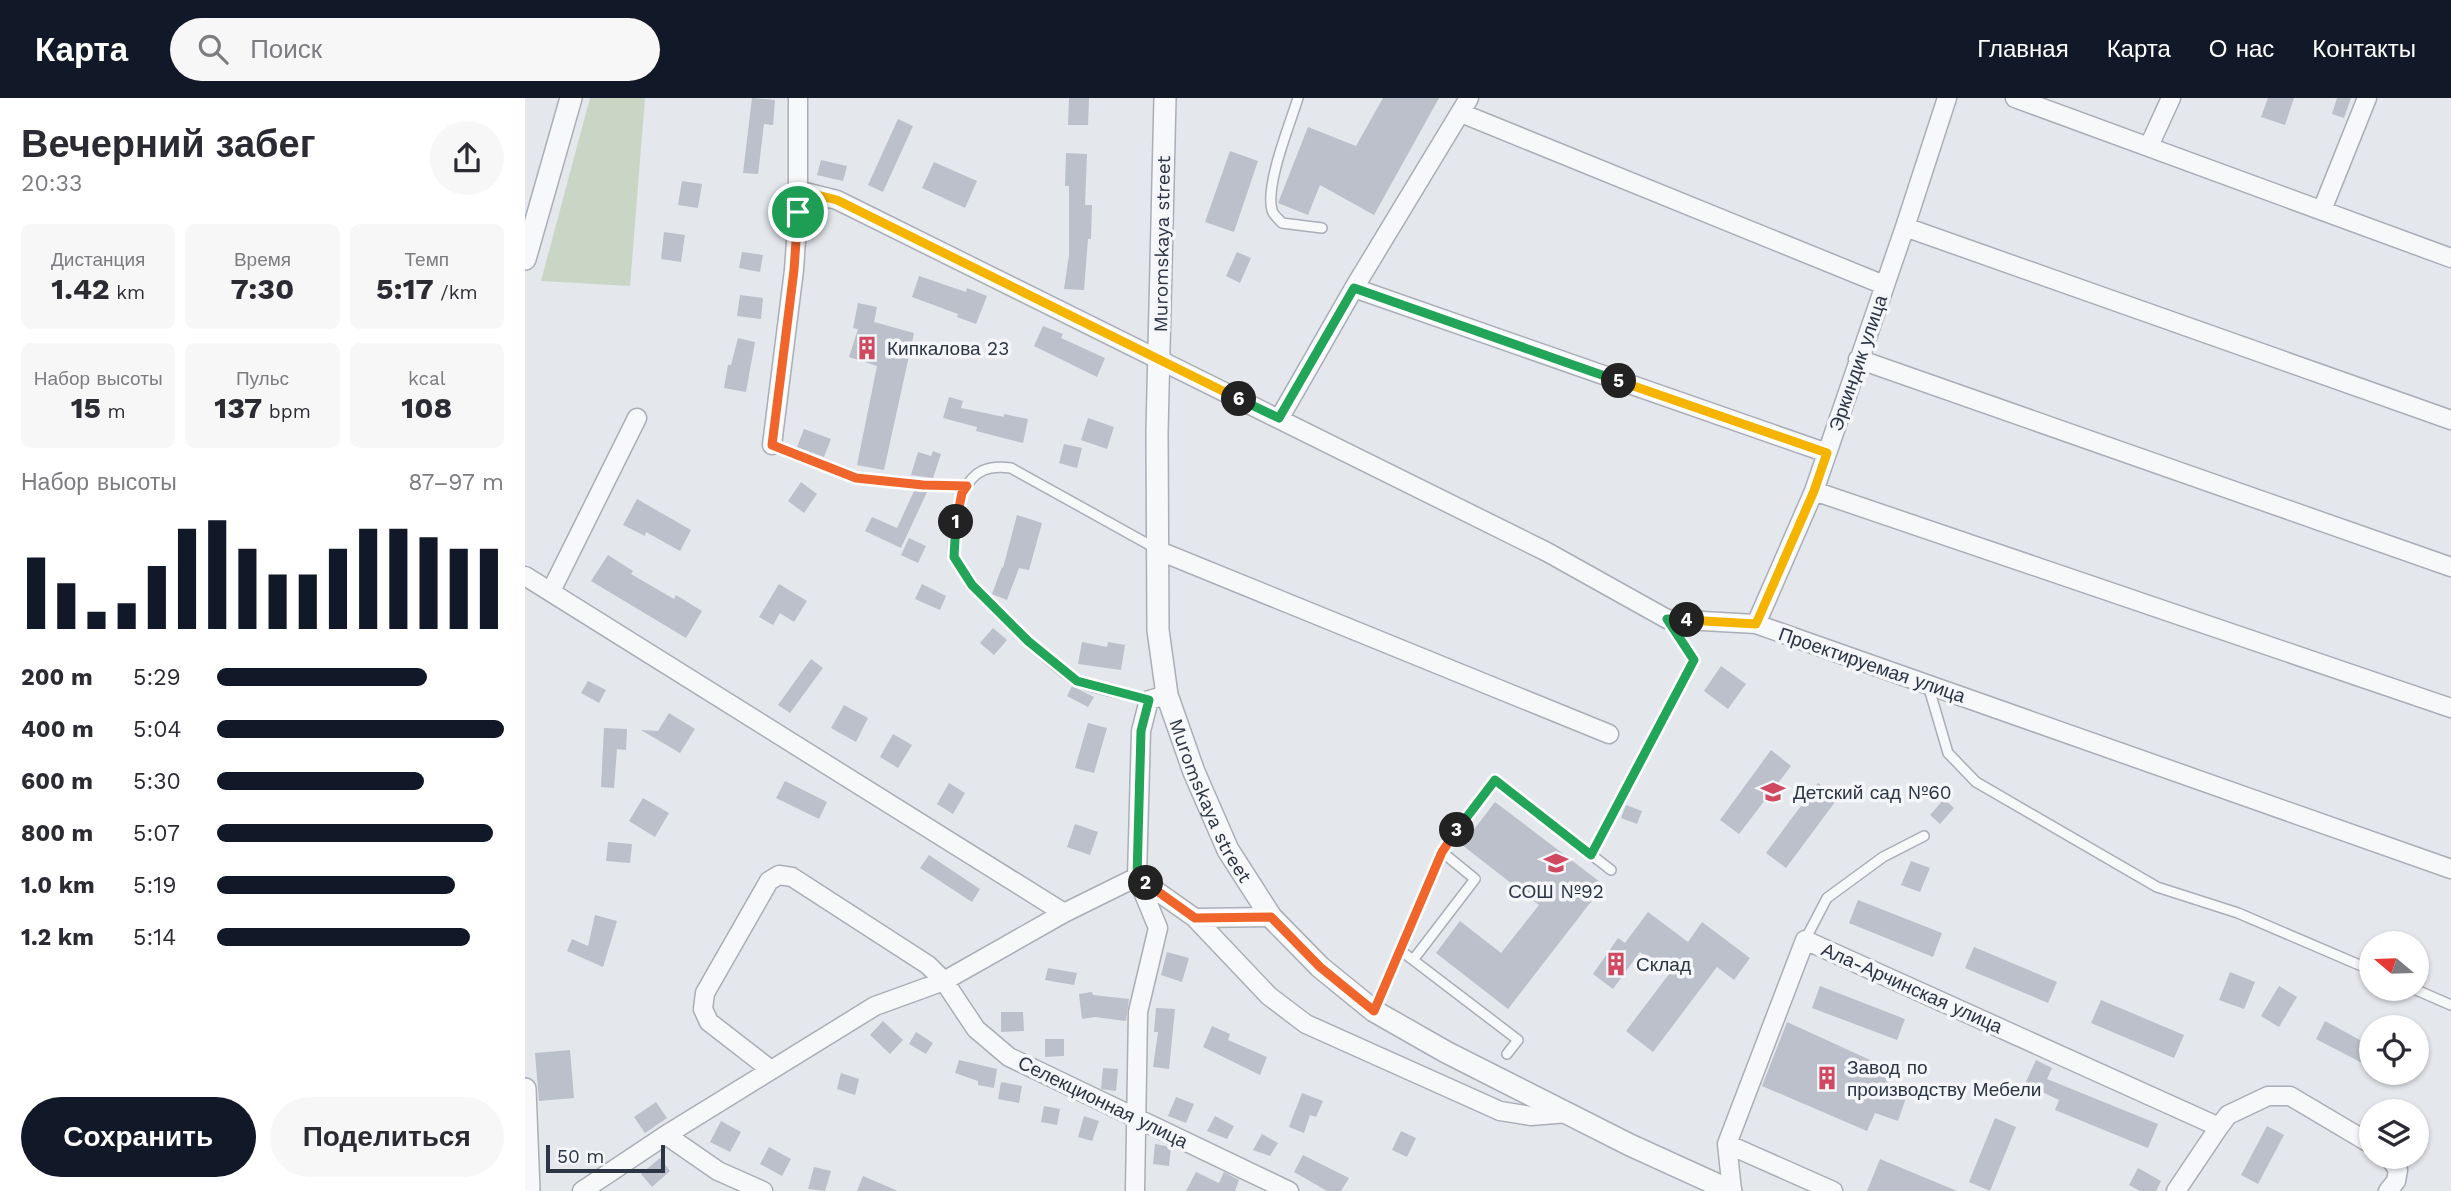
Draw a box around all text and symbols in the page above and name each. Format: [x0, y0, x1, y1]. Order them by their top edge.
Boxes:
search box [170, 18, 660, 81]
text: Карта [35, 30, 128, 69]
icon: search [194, 30, 232, 68]
text: Поиск [250, 34, 322, 64]
text: Главная [1977, 35, 2069, 63]
text: Карта [2107, 35, 2171, 63]
text: О нас [2209, 35, 2274, 63]
text: Контакты [2312, 35, 2416, 63]
button: share [430, 121, 504, 195]
text: Вечерний забег [21, 122, 316, 166]
street label: Muromskaya street [1149, 155, 1175, 333]
text: 20:33 [21, 170, 82, 197]
pin [768, 182, 828, 242]
icon: arrive [779, 193, 817, 231]
text: Дистанция [51, 248, 145, 271]
text: Время [234, 248, 291, 271]
text: Темп [405, 248, 449, 271]
text: 1.42 [51, 271, 110, 306]
text: 7:30 [231, 271, 294, 306]
text: 5:17 [376, 271, 434, 306]
text: km [110, 281, 145, 304]
text: /km [434, 281, 478, 304]
street label: Эркиндик улица [1824, 292, 1892, 434]
building icon: Кипкалова 23 [853, 334, 881, 362]
place label: Кипкалова 23 [887, 337, 1009, 360]
pin: 5 [1601, 364, 1637, 398]
text: Набор высоты [34, 367, 163, 390]
text: Пульс [236, 367, 289, 390]
text: kcal [408, 367, 446, 390]
text: 5 [1613, 369, 1624, 392]
pin: 6 [1221, 382, 1257, 416]
text: 6 [1233, 387, 1244, 410]
text: 15 [71, 390, 101, 425]
text: 137 [214, 390, 262, 425]
text: 108 [401, 390, 452, 425]
text: m [101, 400, 126, 423]
text: bpm [262, 400, 311, 423]
text: Набор высоты [21, 469, 177, 496]
text: 87–97 m [408, 469, 504, 496]
pin: 1 [939, 504, 973, 540]
text: 1 [951, 510, 960, 533]
pin: 4 [1669, 602, 1705, 638]
text: 4 [1680, 608, 1693, 631]
street label: Проектируемая улица [1776, 622, 1969, 708]
text: 200 m [21, 664, 93, 691]
text: 5:29 [133, 664, 181, 691]
text: 400 m [21, 716, 94, 743]
text: 5:04 [133, 716, 182, 743]
street label: Muromskaya street [1165, 716, 1257, 887]
text: 600 m [21, 768, 93, 795]
text: 5:30 [133, 768, 181, 795]
school or university icon: Детский сад №60 [1759, 778, 1787, 806]
place label: Детский сад №60 [1793, 781, 1952, 804]
pin: 3 [1439, 812, 1475, 848]
text: 3 [1451, 818, 1462, 841]
text: 800 m [21, 820, 93, 847]
text: 5:07 [133, 820, 180, 847]
school or university icon: СОШ №92 [1542, 849, 1570, 877]
pin: 2 [1129, 866, 1163, 900]
text: 2 [1140, 871, 1151, 894]
text: 1.0 km [21, 872, 95, 899]
text: 5:19 [133, 872, 176, 899]
place label: СОШ №92 [1508, 880, 1604, 903]
text: 1.2 km [21, 924, 94, 951]
text: 5:14 [133, 924, 176, 951]
north arrow [2359, 931, 2429, 1001]
map controls [2359, 931, 2429, 1169]
street label: Ала-Арчинская улица [1818, 938, 2006, 1038]
building icon: Склад [1602, 950, 1630, 978]
place label: Склад [1636, 953, 1691, 976]
button: locate [2359, 1015, 2429, 1085]
street label: Селекционная улица [1014, 1051, 1192, 1153]
place label: Завод по производству Мебели [1847, 1056, 2041, 1101]
building icon: Завод по производству Мебели [1813, 1064, 1841, 1092]
button: Сохранить [21, 1097, 256, 1177]
button: Поделиться [270, 1097, 504, 1177]
button: layers [2359, 1099, 2429, 1169]
scale bar [546, 1142, 665, 1174]
text: 50 m [557, 1145, 604, 1168]

